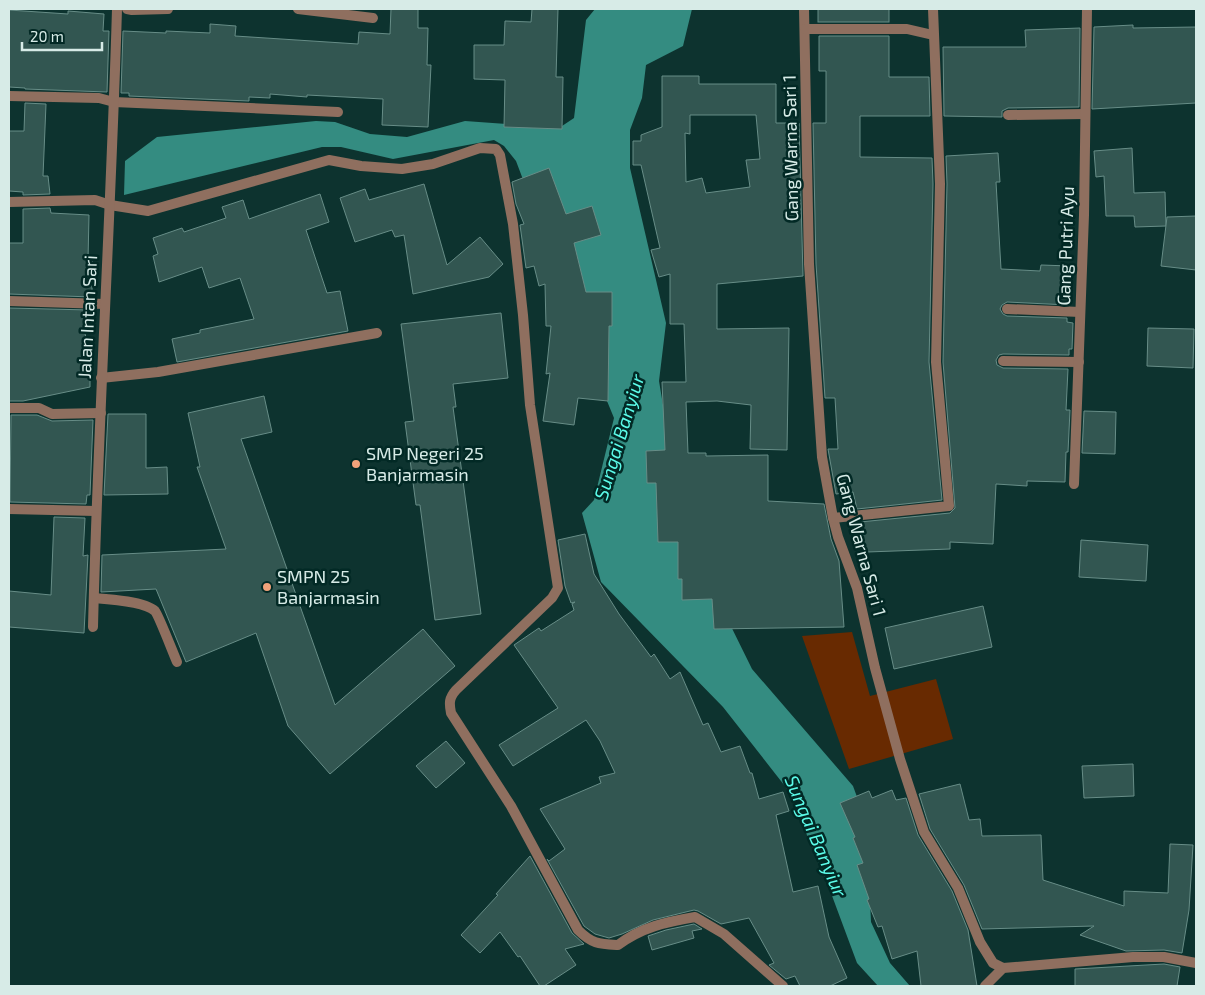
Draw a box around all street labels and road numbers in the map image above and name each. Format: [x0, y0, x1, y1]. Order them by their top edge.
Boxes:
street label: Gang Warna Sari 1 [778, 75, 802, 222]
street label: Gang Putri Ayu [1052, 186, 1078, 306]
street label: Jalan Intan Sari [73, 255, 101, 379]
street label: Gang Warna Sari 1 [832, 471, 892, 618]

